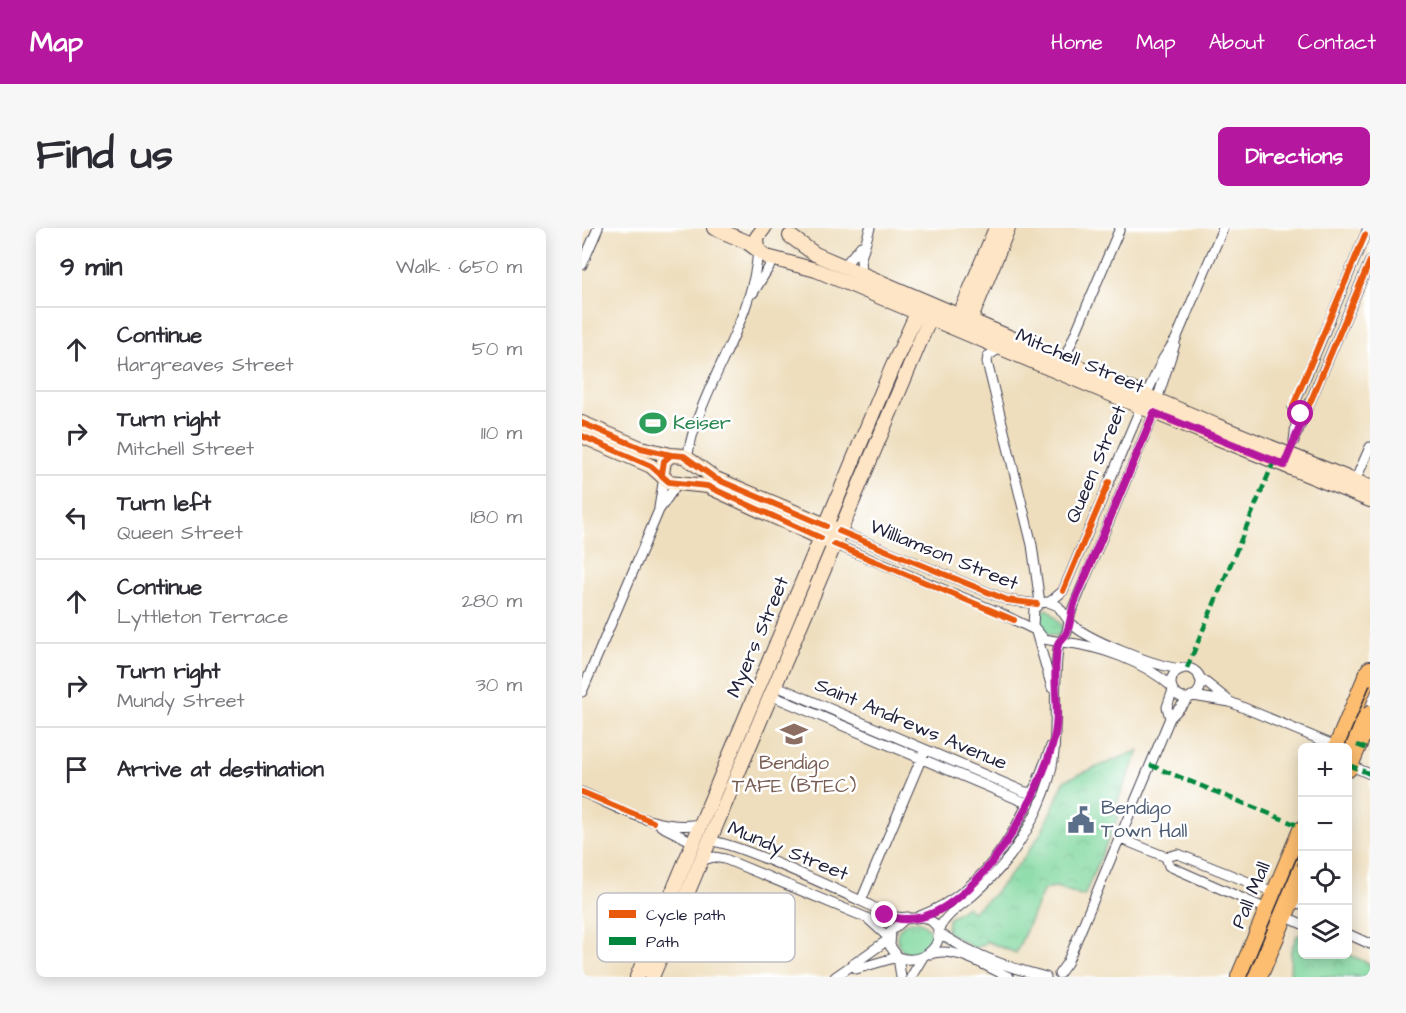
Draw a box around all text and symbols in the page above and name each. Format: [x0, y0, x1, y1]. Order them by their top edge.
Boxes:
text: Map [30, 23, 83, 62]
text: Home [1051, 28, 1103, 57]
text: Map [1136, 28, 1176, 57]
text: About [1209, 28, 1265, 57]
text: Contact [1298, 28, 1376, 57]
text: Find us [36, 127, 173, 185]
button: Directions [1218, 127, 1370, 186]
text: 9 min [60, 249, 122, 285]
text: Walk · 650 m [396, 253, 522, 281]
text: Continue [117, 320, 202, 351]
street label: Mitchell Street [1011, 321, 1149, 401]
icon: ahead [60, 333, 93, 366]
text: 50 m [472, 335, 522, 363]
text: Hargreaves Street [117, 351, 294, 379]
route start [1287, 400, 1313, 426]
street label: Queen Street [1059, 401, 1133, 527]
text: Turn right [117, 404, 220, 435]
sports icon: Keiser [638, 408, 668, 438]
place label: Keiser [673, 409, 731, 437]
icon: right [60, 417, 93, 450]
text: 110 m [481, 419, 522, 447]
text: Mitchell Street [117, 435, 254, 463]
text: Turn left [117, 488, 211, 519]
icon: left [60, 501, 93, 534]
text: 180 m [470, 503, 522, 531]
street label: Williamson Street [866, 512, 1022, 598]
text: Queen Street [117, 519, 243, 547]
text: Continue [117, 572, 202, 603]
street label: Myers Street [720, 572, 797, 702]
icon: ahead [60, 585, 93, 618]
text: 280 m [461, 587, 522, 615]
text: Lyttleton Terrace [117, 603, 288, 631]
text: Turn right [117, 656, 220, 687]
icon: right [60, 669, 93, 702]
text: 30 m [476, 671, 522, 699]
street label: Saint Andrews Avenue [811, 671, 1012, 777]
text: Mundy Street [117, 687, 245, 715]
school or university icon: Bendigo TAFE (BTEC) [779, 719, 809, 749]
map controls [1298, 743, 1352, 959]
button: + [1298, 743, 1352, 797]
place label: Bendigo TAFE (BTEC) [732, 749, 856, 800]
icon: arrive [60, 753, 93, 786]
text: Arrive at destination [117, 754, 324, 785]
place label: Bendigo Town Hall [1101, 794, 1187, 845]
button: − [1298, 797, 1352, 851]
public building icon: Bendigo Town Hall [1066, 805, 1096, 835]
street label: Mundy Street [723, 814, 852, 889]
button: locate [1298, 851, 1352, 905]
street label: Pall Mall [1224, 857, 1278, 933]
legend [597, 893, 795, 962]
route end [871, 901, 897, 927]
text: Cycle path [646, 904, 725, 927]
button: layers [1298, 905, 1352, 959]
text: Path [646, 931, 679, 953]

